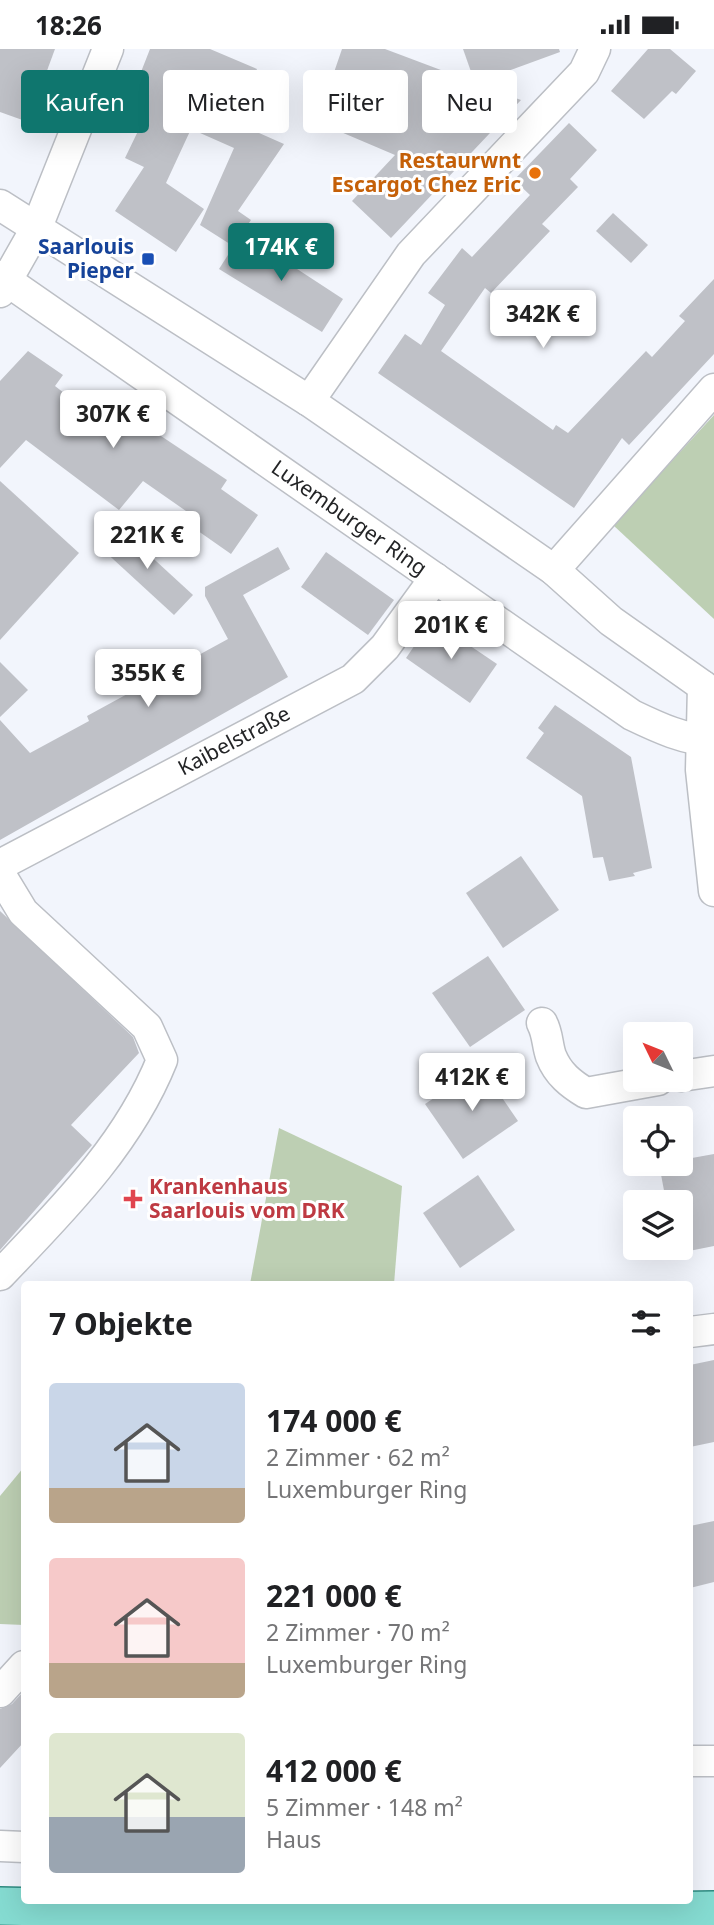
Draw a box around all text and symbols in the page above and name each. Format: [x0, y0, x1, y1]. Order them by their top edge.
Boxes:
text: 18:26 [35, 7, 102, 43]
chip: Kaufen [21, 70, 149, 133]
chip: Mieten [163, 70, 289, 133]
chip: Filter [303, 70, 408, 133]
chip: Neu [422, 70, 517, 133]
place label: Restaurwnt Escargot Chez Eric [332, 146, 521, 198]
marker: Restaurwnt Escargot Chez Eric [527, 165, 543, 181]
pin: 174K € [224, 223, 338, 283]
text: 174K € [244, 230, 318, 262]
place label: Saarlouis Pieper [38, 232, 135, 284]
marker: Saarlouis Pieper [140, 251, 156, 267]
pin: 342K € [486, 291, 600, 350]
text: 342K € [506, 297, 580, 329]
pin: 307K € [56, 391, 170, 450]
text: 307K € [76, 397, 150, 429]
street label: Luxemburger Ring [266, 453, 433, 581]
pin: 221K € [90, 511, 204, 571]
text: 221K € [110, 518, 184, 550]
pin: 201K € [394, 601, 508, 661]
text: 201K € [414, 608, 488, 640]
pin: 355K € [91, 649, 205, 709]
text: 355K € [111, 656, 185, 688]
street label: Kaibelstraße [173, 699, 294, 781]
north arrow [623, 1022, 693, 1092]
map controls [623, 1022, 693, 1260]
pin: 412K € [415, 1053, 529, 1113]
text: 412K € [435, 1060, 509, 1092]
button: locate [623, 1106, 693, 1176]
place label: Krankenhaus Saarlouis vom DRK [149, 1172, 345, 1224]
marker: Krankenhaus Saarlouis vom DRK [123, 1189, 143, 1209]
button: layers [623, 1190, 693, 1260]
text: 7 Objekte [49, 1303, 193, 1344]
icon: filters [627, 1304, 665, 1342]
text: 174 000 € [266, 1400, 402, 1441]
icon: home [105, 1411, 189, 1495]
text: 2 Zimmer · 62 m² [266, 1441, 450, 1473]
text: Luxemburger Ring [266, 1473, 467, 1505]
text: 221 000 € [266, 1575, 402, 1616]
icon: home [105, 1586, 189, 1670]
text: 2 Zimmer · 70 m² [266, 1616, 450, 1648]
text: Luxemburger Ring [266, 1648, 467, 1680]
text: 412 000 € [266, 1750, 402, 1791]
icon: home [105, 1761, 189, 1845]
text: 5 Zimmer · 148 m² [266, 1791, 463, 1823]
text: Haus [266, 1823, 321, 1855]

